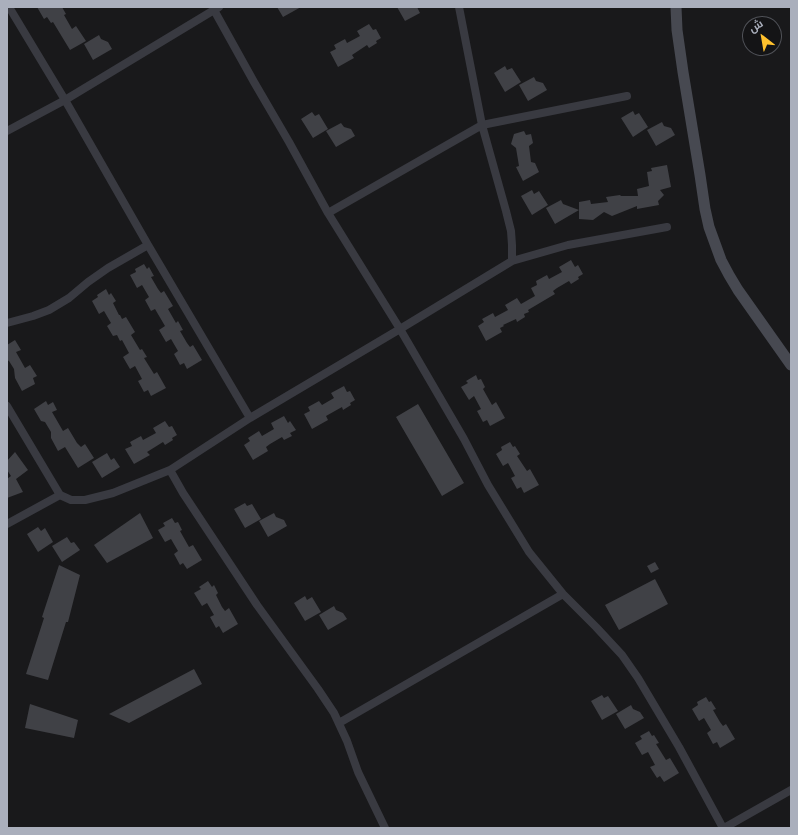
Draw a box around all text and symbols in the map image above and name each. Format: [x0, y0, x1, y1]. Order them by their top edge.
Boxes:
north arrow [742, 16, 782, 56]
text: ش [747, 17, 765, 35]

